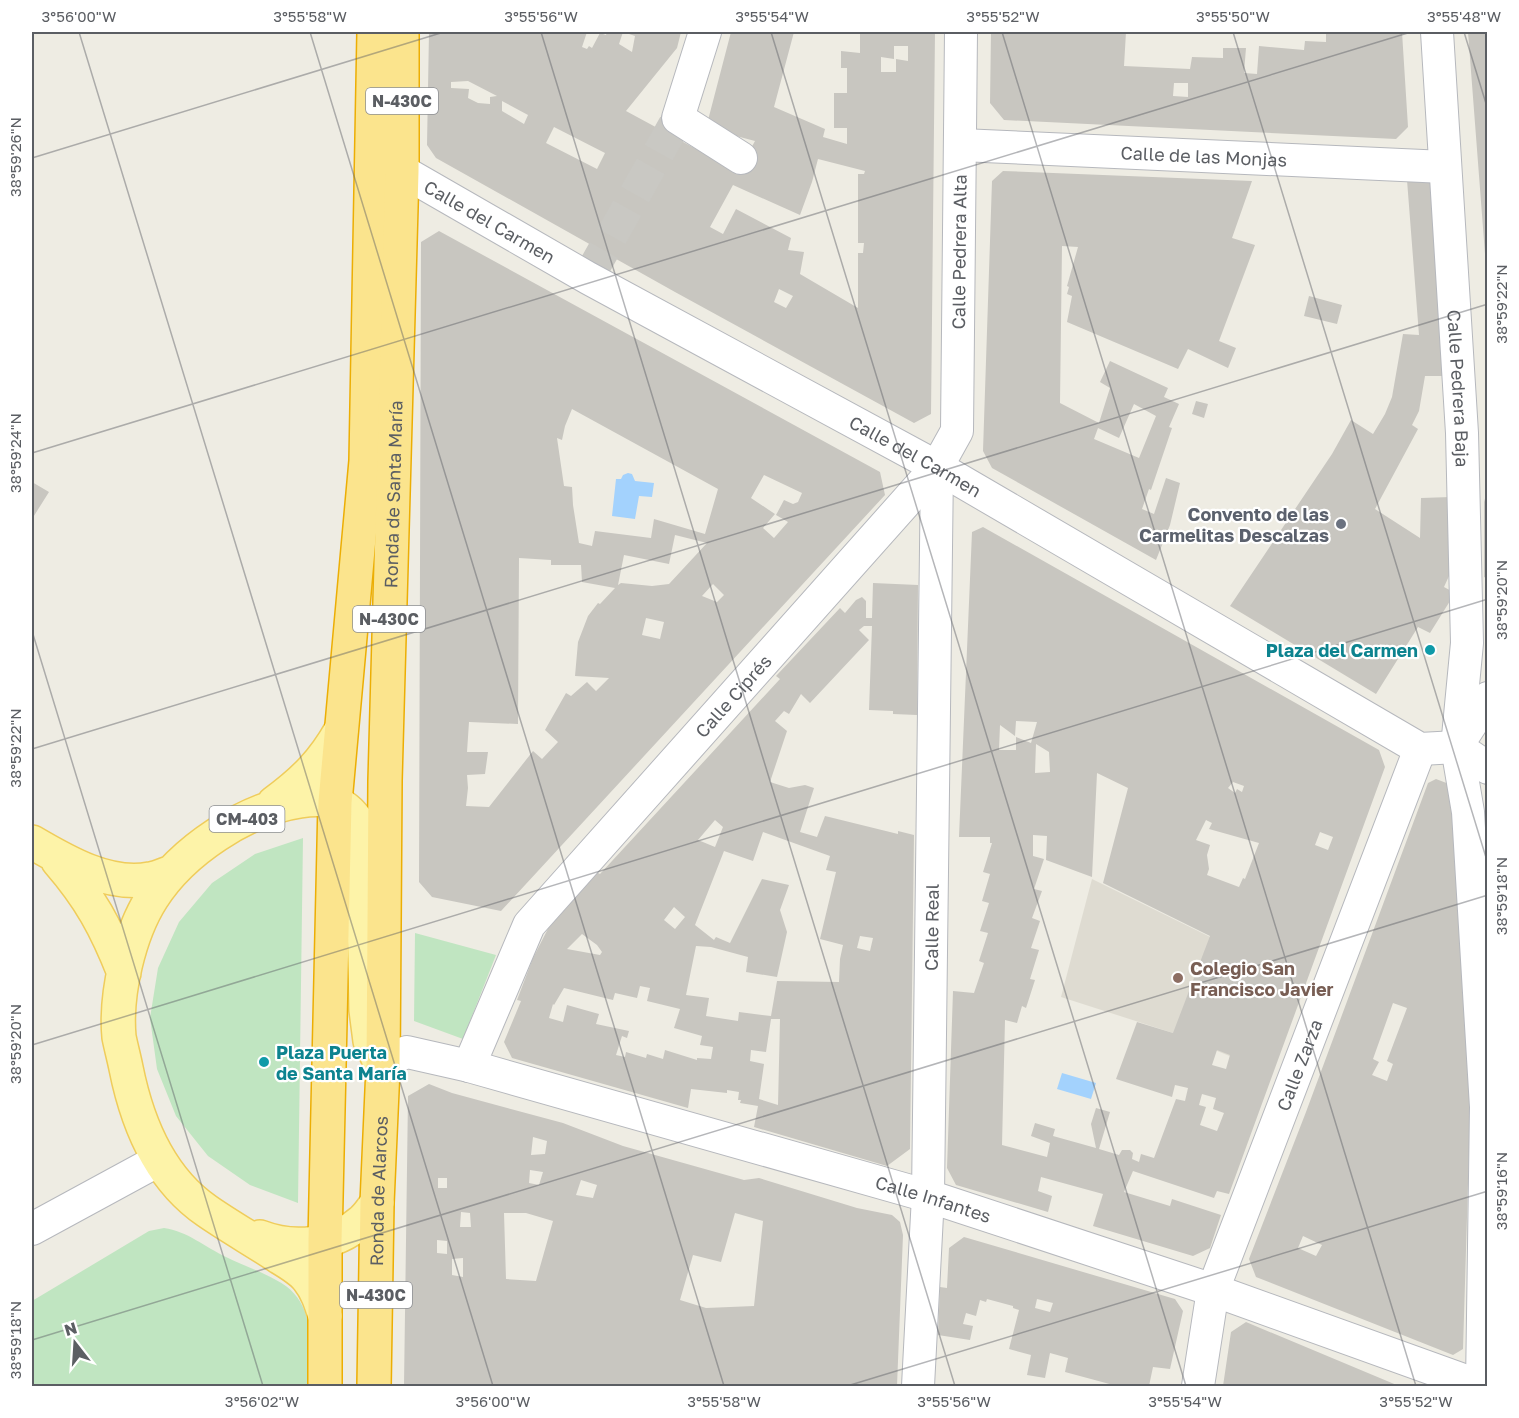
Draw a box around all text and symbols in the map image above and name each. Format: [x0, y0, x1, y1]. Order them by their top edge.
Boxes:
text: 3°56'00"W [42, 7, 116, 25]
text: 3°55'58"W [273, 7, 347, 25]
text: 3°55'56"W [504, 7, 578, 25]
text: 3°55'54"W [735, 7, 809, 25]
text: 3°55'52"W [966, 7, 1040, 25]
text: 3°55'50"W [1196, 7, 1270, 25]
text: 3°55'48"W [1427, 7, 1501, 25]
road number: N-430C [366, 88, 438, 114]
text: 38°59'26"N [6, 117, 24, 197]
street label: Calle de las Monjas [1120, 141, 1287, 171]
street label: Calle Pedrera Alta [947, 174, 971, 330]
street label: Calle del Carmen [420, 175, 559, 268]
text: 38°59'22"N [1492, 264, 1510, 344]
street label: Calle Pedrera Baja [1443, 309, 1474, 467]
street label: Ronda de Santa María [379, 400, 407, 588]
street label: Calle del Carmen [846, 411, 985, 501]
text: 38°59'24"N [6, 413, 24, 493]
place label: Convento de las Carmelitas Descalzas [1139, 503, 1329, 546]
marker: Convento de las Carmelitas Descalzas [1334, 517, 1348, 531]
text: 38°59'20"N [1492, 560, 1510, 640]
road number: N-430C [353, 606, 425, 632]
place label: Plaza del Carmen [1266, 639, 1418, 661]
marker: Plaza del Carmen [1423, 643, 1437, 657]
street label: Calle Ciprés [690, 650, 776, 742]
text: 38°59'22"N [6, 708, 24, 788]
road number: CM-403 [210, 806, 284, 832]
text: 38°59'18"N [1492, 857, 1510, 935]
street label: Calle Real [920, 883, 943, 971]
place label: Colegio San Francisco Javier [1190, 957, 1334, 1000]
marker: Colegio San Francisco Javier [1171, 971, 1185, 985]
text: 38°59'20"N [6, 1004, 24, 1084]
street label: Calle Zarza [1272, 1016, 1327, 1114]
place label: Plaza Puerta de Santa María [276, 1041, 407, 1084]
marker: Plaza Puerta de Santa María [257, 1055, 271, 1069]
street label: Ronda de Alarcos [365, 1115, 392, 1266]
text: 38°59'16"N [1492, 1152, 1510, 1230]
street label: Calle Infantes [873, 1171, 994, 1227]
road number: N-430C [340, 1282, 412, 1308]
text: 38°59'18"N [6, 1301, 24, 1379]
north arrow [45, 1313, 105, 1373]
text: N [62, 1317, 79, 1340]
text: 3°56'02"W [225, 1392, 299, 1410]
text: 3°56'00"W [456, 1392, 530, 1410]
text: 3°55'58"W [687, 1392, 761, 1410]
text: 3°55'56"W [917, 1392, 991, 1410]
text: 3°55'54"W [1148, 1392, 1222, 1410]
text: 3°55'52"W [1379, 1392, 1453, 1410]

